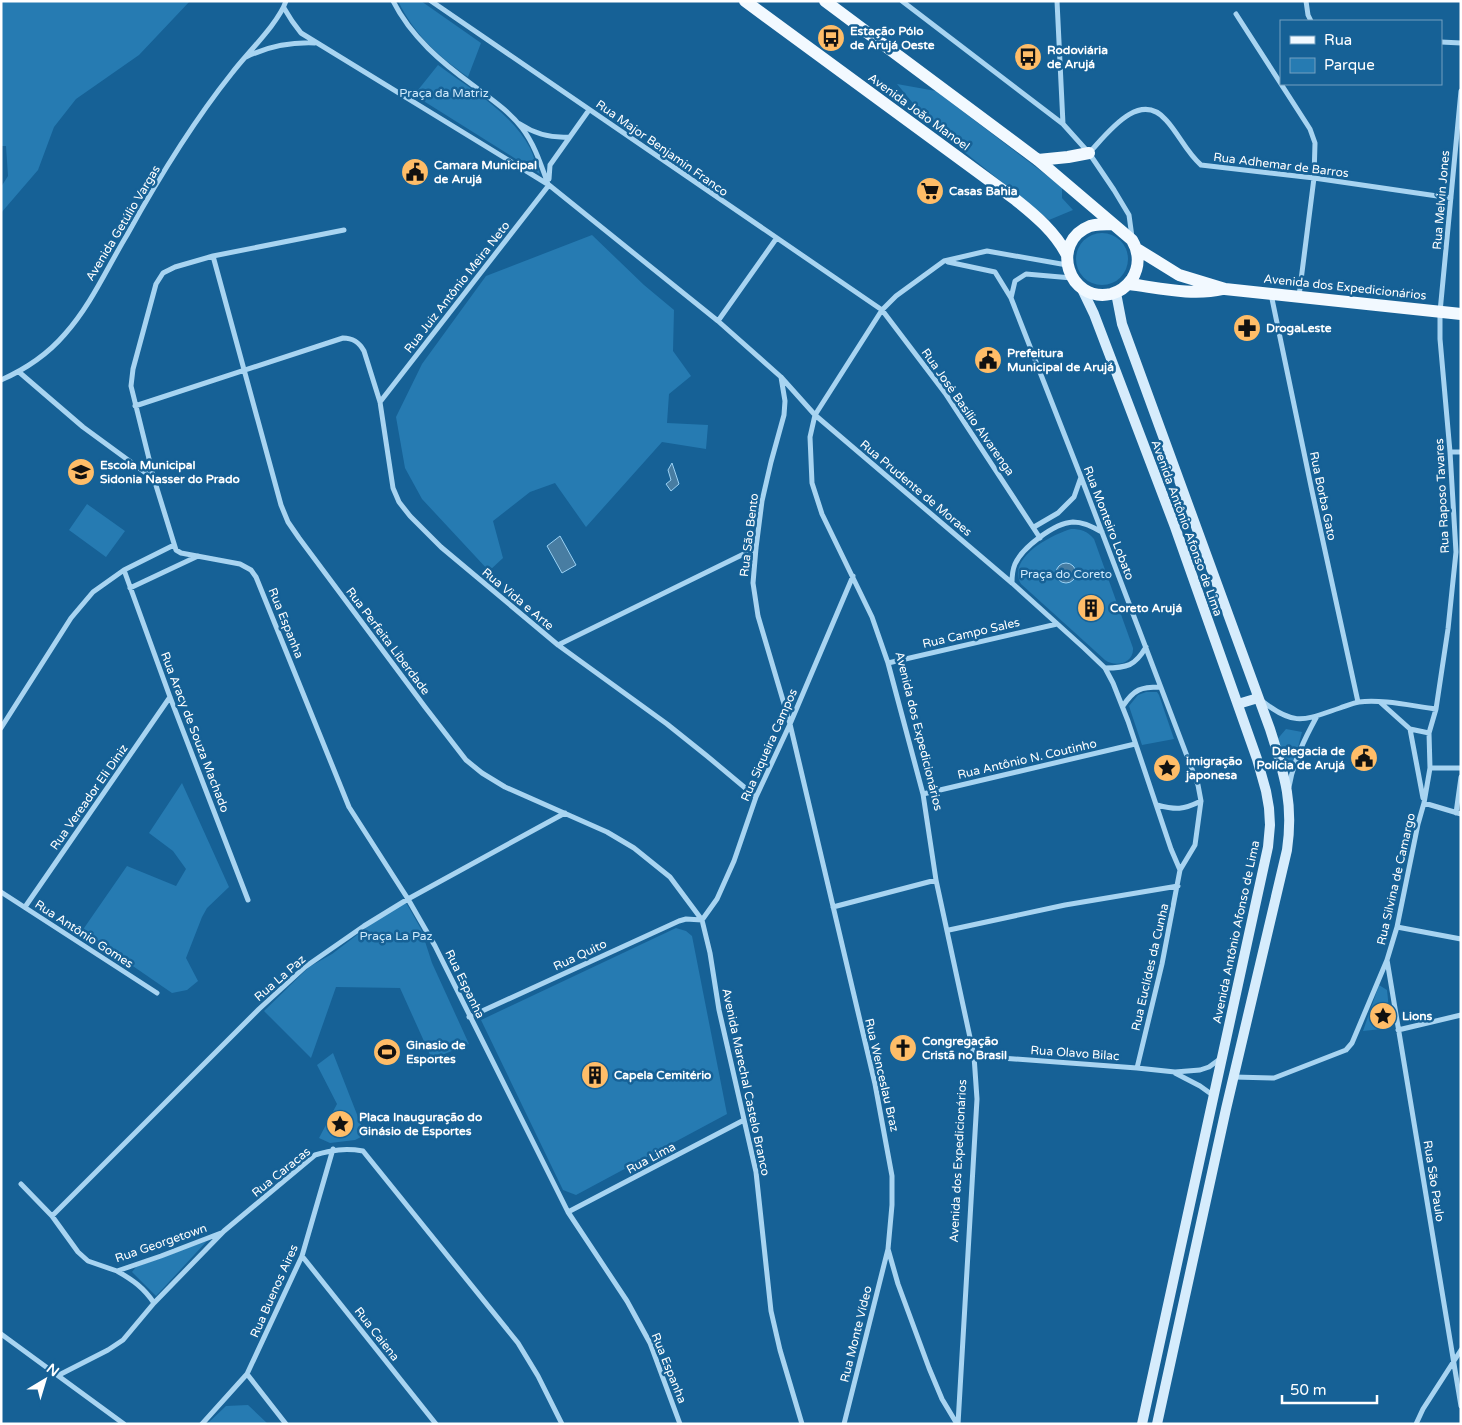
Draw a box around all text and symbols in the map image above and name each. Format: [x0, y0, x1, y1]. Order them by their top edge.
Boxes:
legend [1280, 20, 1442, 85]
bus stop icon: Estação Pólo de Arujá Oeste [816, 23, 846, 53]
place label: Estação Pólo de Arujá Oeste [850, 24, 935, 53]
text: Rua [1324, 31, 1352, 49]
bus stop icon: Rodoviária de Arujá [1013, 42, 1043, 72]
place label: Rodoviária de Arujá [1047, 43, 1108, 72]
text: Parque [1324, 56, 1375, 74]
street label: Avenida João Manoel [865, 70, 973, 154]
park label: Praça da Matriz [399, 86, 489, 100]
street label: Rua Major Benjamin Franco [593, 97, 731, 199]
street label: Rua Adhemar de Barros [1213, 150, 1350, 180]
street label: Rua Melvin Jones [1430, 150, 1452, 250]
public building icon: Camara Municipal de Arujá [400, 157, 430, 187]
place label: Camara Municipal de Arujá [434, 158, 537, 187]
street label: Avenida Getúlio Vargas [83, 162, 163, 283]
supermarket icon: Casas Bahia [915, 176, 945, 206]
place label: Casas Bahia [949, 184, 1018, 198]
street label: Rua Juiz Antônio Meira Neto [401, 218, 513, 356]
street label: Avenida dos Expedicionários [1263, 271, 1427, 303]
pharmacy icon: DrogaLeste [1232, 313, 1262, 343]
place label: DrogaLeste [1266, 321, 1332, 336]
public building icon: Prefeitura Municipal de Arujá [973, 345, 1003, 375]
street label: Rua José Basílio Alvarenga [919, 346, 1017, 478]
place label: Prefeitura Municipal de Arujá [1007, 346, 1114, 375]
street label: Rua Prudente de Moraes [857, 437, 975, 539]
street label: Avenida Antônio Afonso de Lima [1148, 438, 1226, 618]
street label: Rua Raposo Tavares [1432, 438, 1452, 554]
street label: Rua Borba Gato [1307, 450, 1339, 542]
school or university icon: Escola Municipal Sidonia Nasser do Prado [66, 457, 96, 487]
place label: Escola Municipal Sidonia Nasser do Prado [100, 458, 240, 486]
street label: Rua Monteiro Lobato [1081, 464, 1137, 582]
street label: Rua São Bento [737, 492, 761, 578]
street label: Rua Vida e Arte [479, 565, 557, 633]
park label: Praça do Coreto [1020, 567, 1112, 581]
street label: Rua Perfeita Liberdade [343, 585, 433, 698]
street label: Rua Espanha [266, 586, 306, 660]
building icon: Coreto Arujá [1076, 593, 1106, 623]
place label: Coreto Arujá [1110, 601, 1182, 616]
street label: Rua Campo Sales [921, 615, 1021, 651]
street label: Rua Aracy de Souza Machado [158, 650, 232, 814]
street label: Avenida dos Expedicionários [892, 650, 946, 812]
street label: Rua Siqueira Campos [738, 686, 800, 804]
street label: Rua Antônio N. Coutinho [956, 736, 1098, 782]
street label: Rua Vereador Eli Diniz [47, 742, 131, 852]
public building icon: Delegacia de Polícia de Arujá [1349, 743, 1379, 773]
place label: Delegacia de Polícia de Arujá [1257, 744, 1345, 773]
place icon: imigração japonesa [1152, 753, 1182, 783]
place label: imigração japonesa [1185, 754, 1242, 783]
street label: Rua Silvina de Camargo [1374, 812, 1418, 946]
street label: Avenida Antônio Afonso de Lima [1210, 839, 1262, 1025]
street label: Rua Antônio Gomes [32, 897, 136, 971]
street label: Rua Euclídes da Cunha [1129, 902, 1171, 1032]
park label: Praça La Paz [360, 929, 432, 943]
street label: Rua Quito [551, 937, 609, 973]
street label: Rua Espanha [442, 947, 488, 1021]
street label: Rua La Paz [252, 952, 308, 1004]
street label: Avenida Marechal Castelo Branco [719, 987, 773, 1177]
place icon: Lions [1368, 1001, 1398, 1031]
place label: Lions [1402, 1009, 1433, 1023]
street label: Rua Wenceslau Braz [862, 1017, 902, 1133]
church icon: Congregação Cristã no Brasil [888, 1033, 918, 1063]
place label: Congregação Cristã no Brasil [922, 1034, 1007, 1062]
sports icon: Ginasio de Esportes [372, 1037, 402, 1067]
place label: Ginasio de Esportes [406, 1038, 466, 1067]
street label: Rua Olavo Bilac [1030, 1043, 1120, 1063]
building icon: Capela Cemitério [580, 1060, 610, 1090]
place label: Capela Cemitério [614, 1068, 711, 1083]
street label: Avenida dos Expedicionários [947, 1079, 969, 1243]
place icon: Placa Inauguração do Ginásio de Esportes [325, 1109, 355, 1139]
place label: Placa Inauguração do Ginásio de Esportes [359, 1110, 482, 1139]
street label: Rua Lima [624, 1139, 678, 1177]
street label: Rua São Paulo [1421, 1139, 1447, 1223]
street label: Rua Caracas [249, 1144, 313, 1200]
street label: Rua Georgetown [113, 1221, 209, 1265]
street label: Rua Buenos Aires [247, 1242, 301, 1340]
street label: Rua Monte Vídeo [837, 1284, 875, 1384]
street label: Rua Caiena [352, 1304, 402, 1364]
street label: Rua Espanha [649, 1331, 689, 1405]
north arrow [20, 1355, 70, 1405]
text: N [43, 1360, 62, 1380]
scale bar [1282, 1372, 1377, 1404]
text: 50 m [1290, 1381, 1327, 1399]

